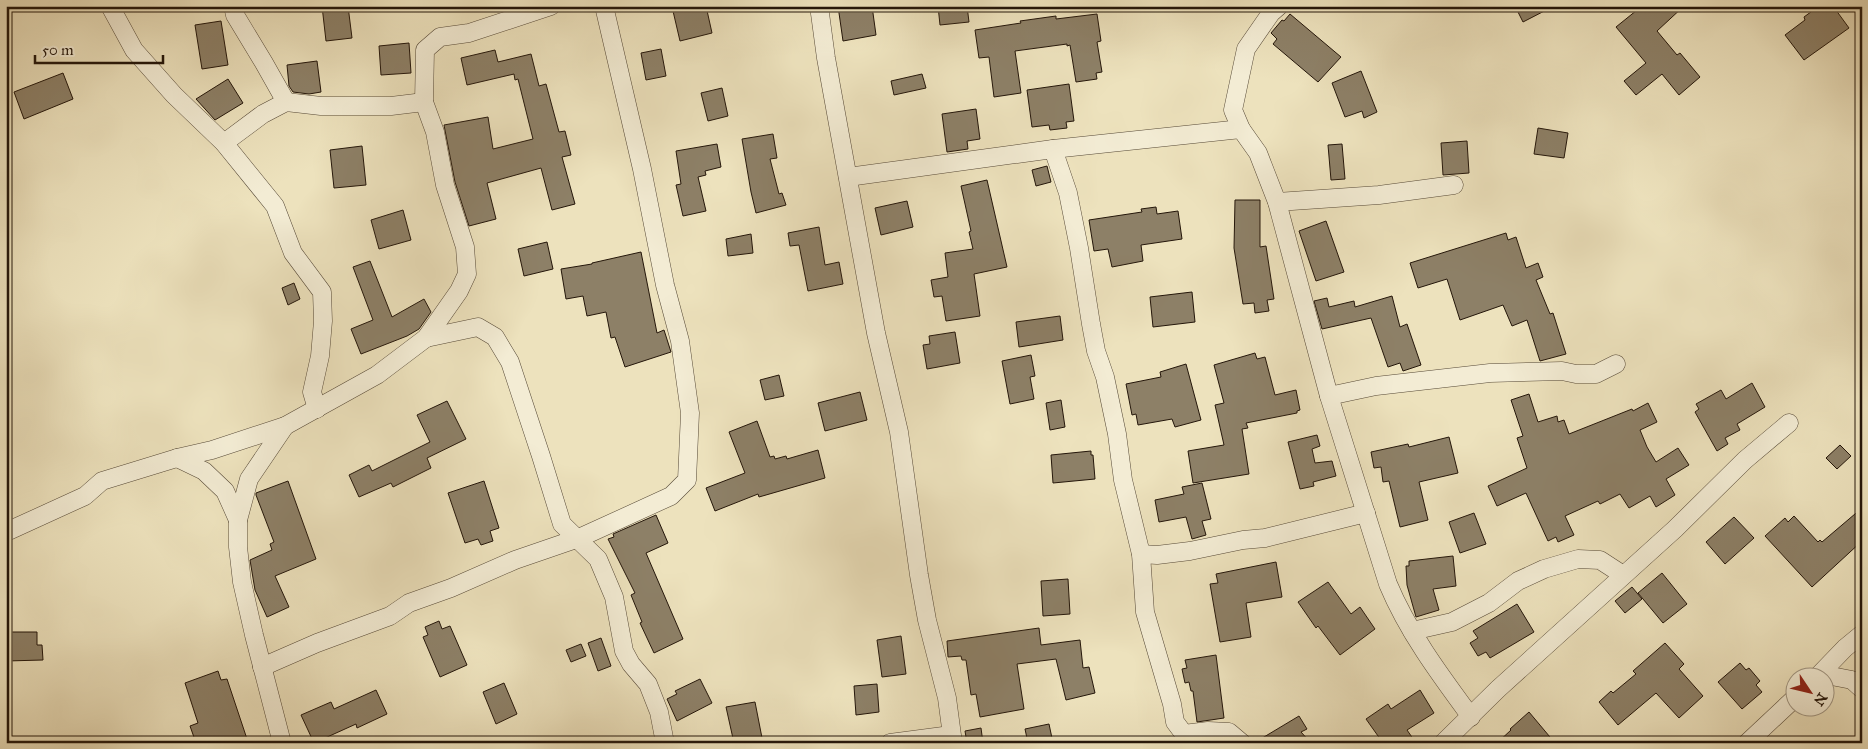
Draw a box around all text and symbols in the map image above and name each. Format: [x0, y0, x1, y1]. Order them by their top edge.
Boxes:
scale bar [35, 32, 162, 64]
text: 50 m [42, 41, 74, 59]
north arrow [1786, 666, 1836, 716]
text: N [1810, 689, 1831, 709]

